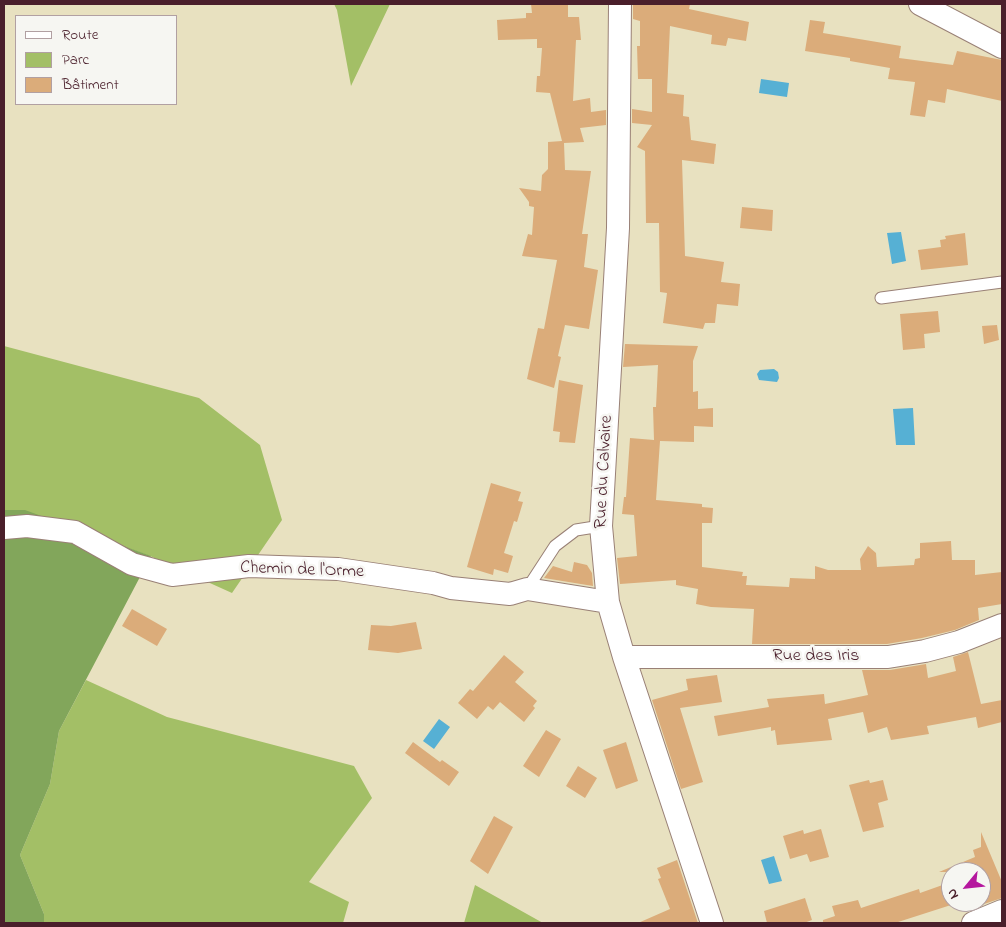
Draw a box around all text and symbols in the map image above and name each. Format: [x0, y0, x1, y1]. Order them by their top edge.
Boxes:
legend [15, 15, 178, 105]
text: Route [62, 24, 98, 46]
text: Parc [62, 49, 89, 71]
text: Bâtiment [62, 74, 119, 96]
street label: Rue du Calvaire [591, 415, 619, 529]
street label: Chemin de l'Orme [240, 558, 364, 584]
street label: Rue des Iris [773, 646, 859, 668]
north arrow [941, 862, 991, 912]
text: N [942, 885, 965, 903]

